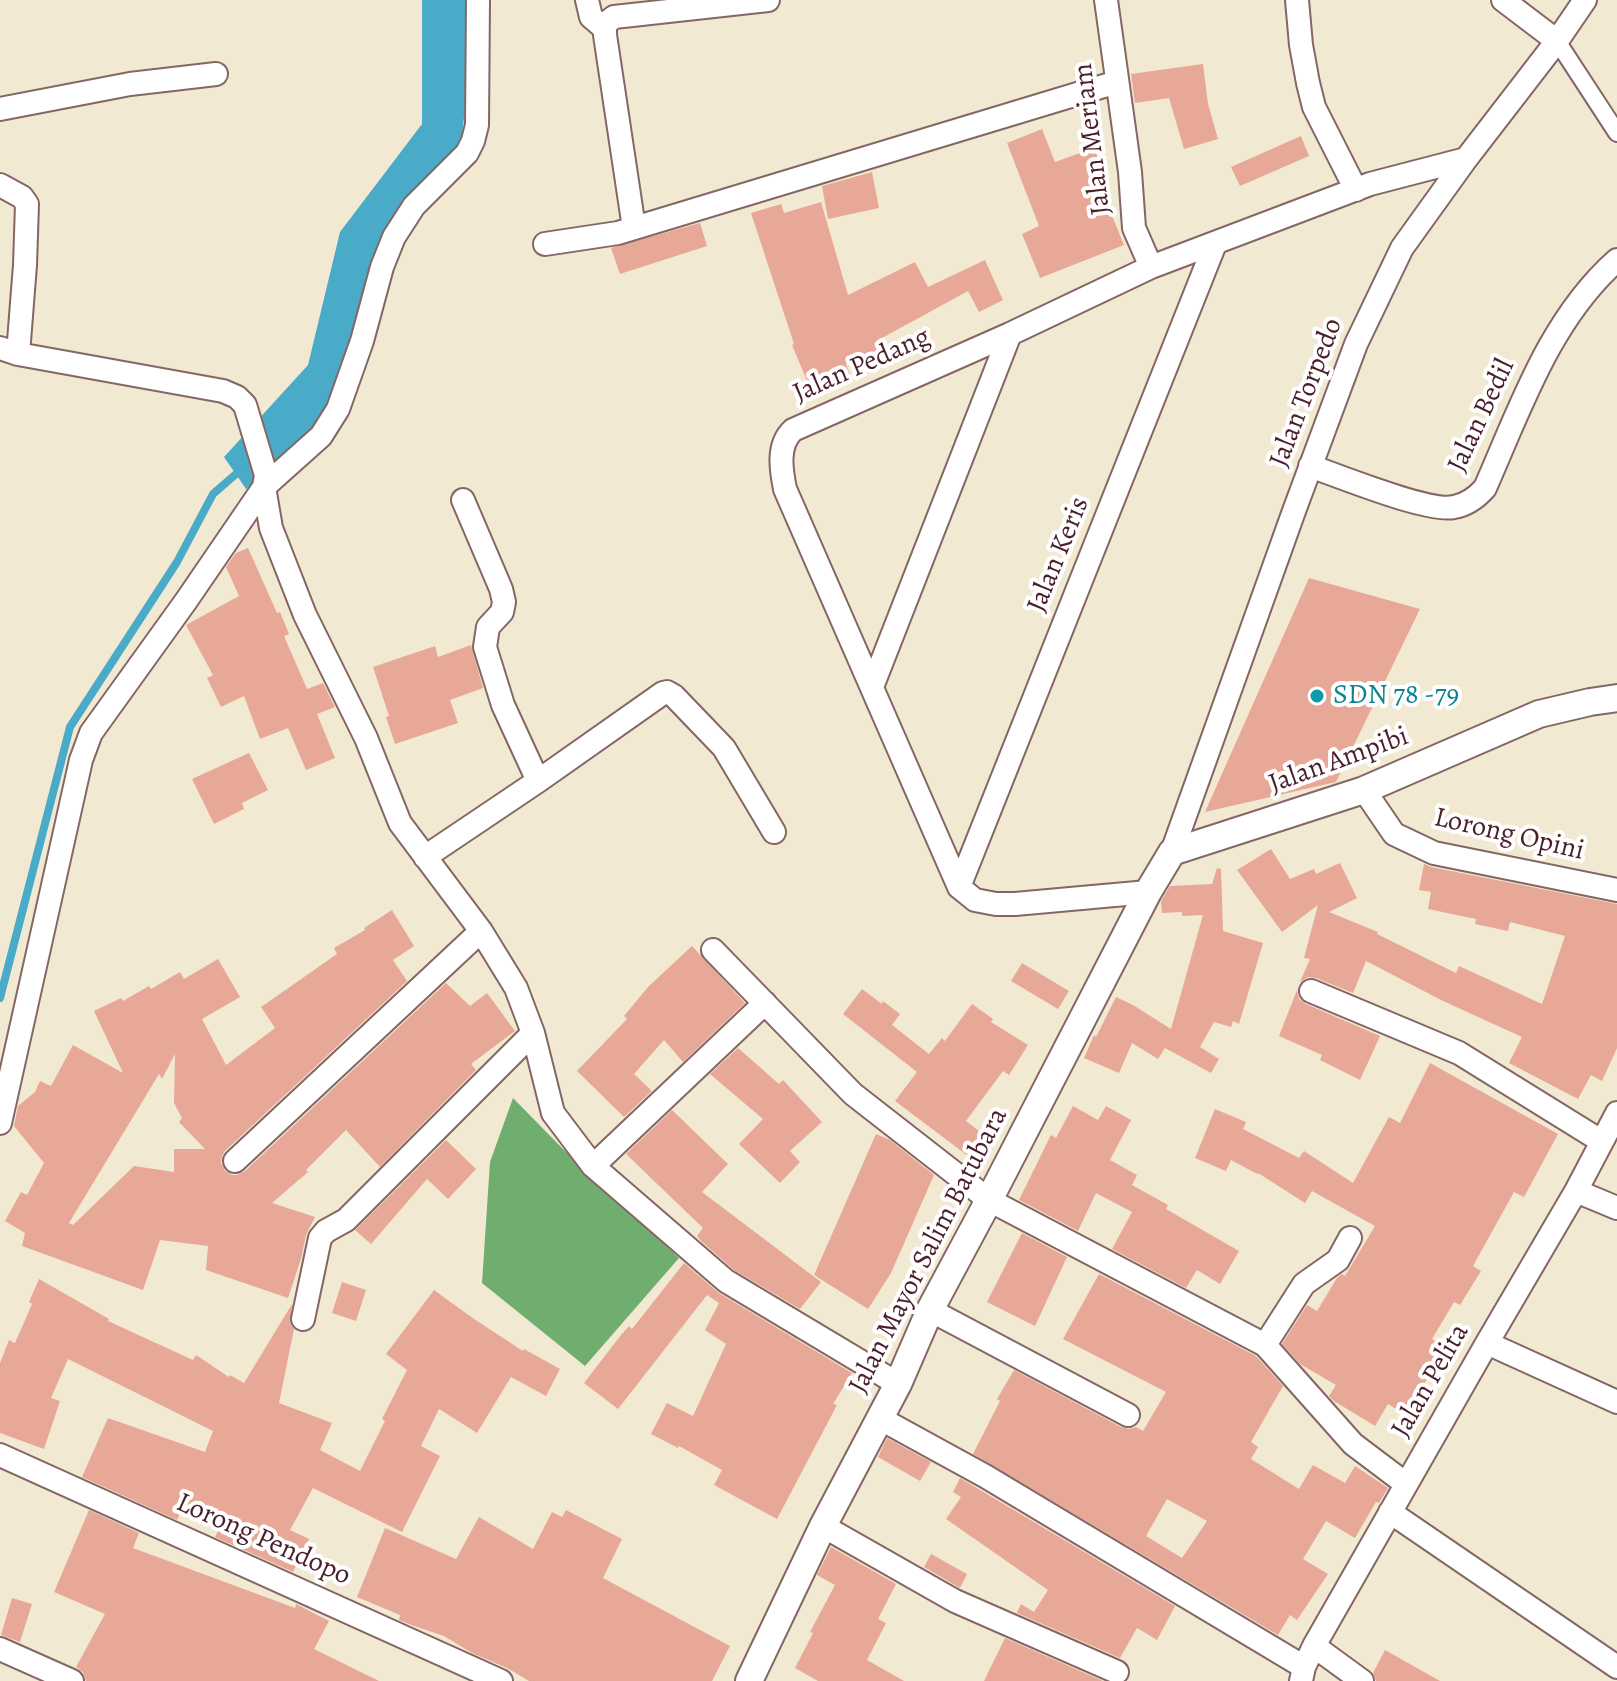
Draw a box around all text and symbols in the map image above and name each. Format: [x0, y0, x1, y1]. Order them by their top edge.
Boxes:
street label: Jalan Meriam [1067, 61, 1119, 217]
street label: Jalan Torpedo [1263, 314, 1351, 472]
street label: Jalan Pedang [788, 321, 936, 411]
street label: Jalan Bedil [1441, 354, 1523, 478]
street label: Jalan Keris [1021, 492, 1097, 618]
place label: SDN 78 -79 [1333, 679, 1459, 713]
marker: SDN 78 -79 [1308, 687, 1326, 705]
street label: Jalan Ampibi [1265, 720, 1413, 802]
street label: Lorong Opini [1431, 801, 1587, 869]
street label: Jalan Mayor Salim Batubara [842, 1103, 1016, 1399]
street label: Jalan Pelita [1385, 1318, 1477, 1444]
street label: Lorong Pendopo [171, 1487, 355, 1593]

